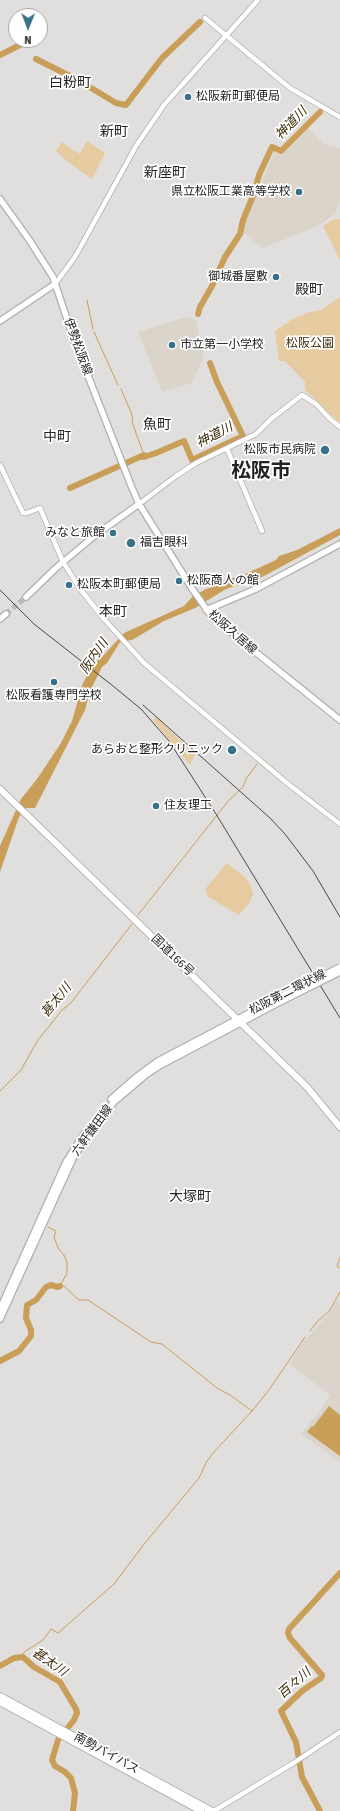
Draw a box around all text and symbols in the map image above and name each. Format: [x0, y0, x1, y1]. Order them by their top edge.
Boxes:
north arrow [8, 8, 48, 48]
text: N [24, 32, 32, 47]
district label: 白粉町 [49, 76, 91, 92]
place label: 松阪新町郵便局 [196, 90, 280, 104]
marker: 松阪新町郵便局 [183, 92, 193, 102]
water label: 神道川 [273, 105, 311, 143]
district label: 新町 [100, 125, 128, 141]
district label: 新座町 [144, 166, 186, 182]
place label: 県立松阪工業高等学校 [171, 185, 291, 199]
marker: 県立松阪工業高等学校 [294, 187, 304, 197]
place label: 御城番屋敷 [208, 270, 268, 284]
marker: 御城番屋敷 [271, 272, 281, 282]
district label: 殿町 [295, 283, 323, 299]
street label: 伊勢松阪線 [60, 316, 94, 378]
park label: 松阪公園 [286, 337, 334, 351]
place label: 市立第一小学校 [180, 338, 264, 352]
marker: 市立第一小学校 [167, 340, 177, 350]
district label: 魚町 [143, 418, 171, 434]
water label: 神道川 [194, 420, 236, 452]
district label: 中町 [43, 430, 71, 446]
place label: 松阪市民病院 [244, 443, 316, 457]
marker: 松阪市民病院 [319, 444, 331, 456]
district label: 松阪市 [231, 461, 291, 485]
place label: みなと旅館 [45, 526, 105, 540]
marker: みなと旅館 [108, 528, 118, 538]
place label: 福吉眼科 [140, 536, 188, 550]
marker: 福吉眼科 [125, 537, 137, 549]
place label: 松阪商人の館 [187, 574, 259, 588]
marker: 松阪商人の館 [174, 576, 184, 586]
place label: 松阪本町郵便局 [77, 578, 161, 592]
marker: 松阪本町郵便局 [64, 580, 74, 590]
district label: 本町 [99, 605, 127, 621]
street label: 松阪久居線 [205, 608, 259, 658]
water label: 阪内川 [77, 637, 113, 677]
marker: 松阪看護専門学校 [49, 677, 59, 687]
place label: 松阪看護専門学校 [6, 689, 102, 703]
place label: あらおと整形クリニック [91, 743, 223, 757]
marker: あらおと整形クリニック [226, 744, 238, 756]
place label: 住友理工 [164, 799, 212, 813]
marker: 住友理工 [151, 801, 161, 811]
street label: 国道166号 [148, 932, 196, 980]
street label: 松阪第二環状線 [247, 968, 329, 1018]
water label: 甚太川 [38, 981, 76, 1021]
street label: 六軒鎌田線 [70, 1102, 116, 1160]
district label: 大塚町 [169, 1190, 211, 1206]
water label: 甚太川 [29, 1645, 69, 1681]
water label: 百々川 [275, 1665, 315, 1703]
street label: 南勢バイパス [71, 1730, 141, 1778]

